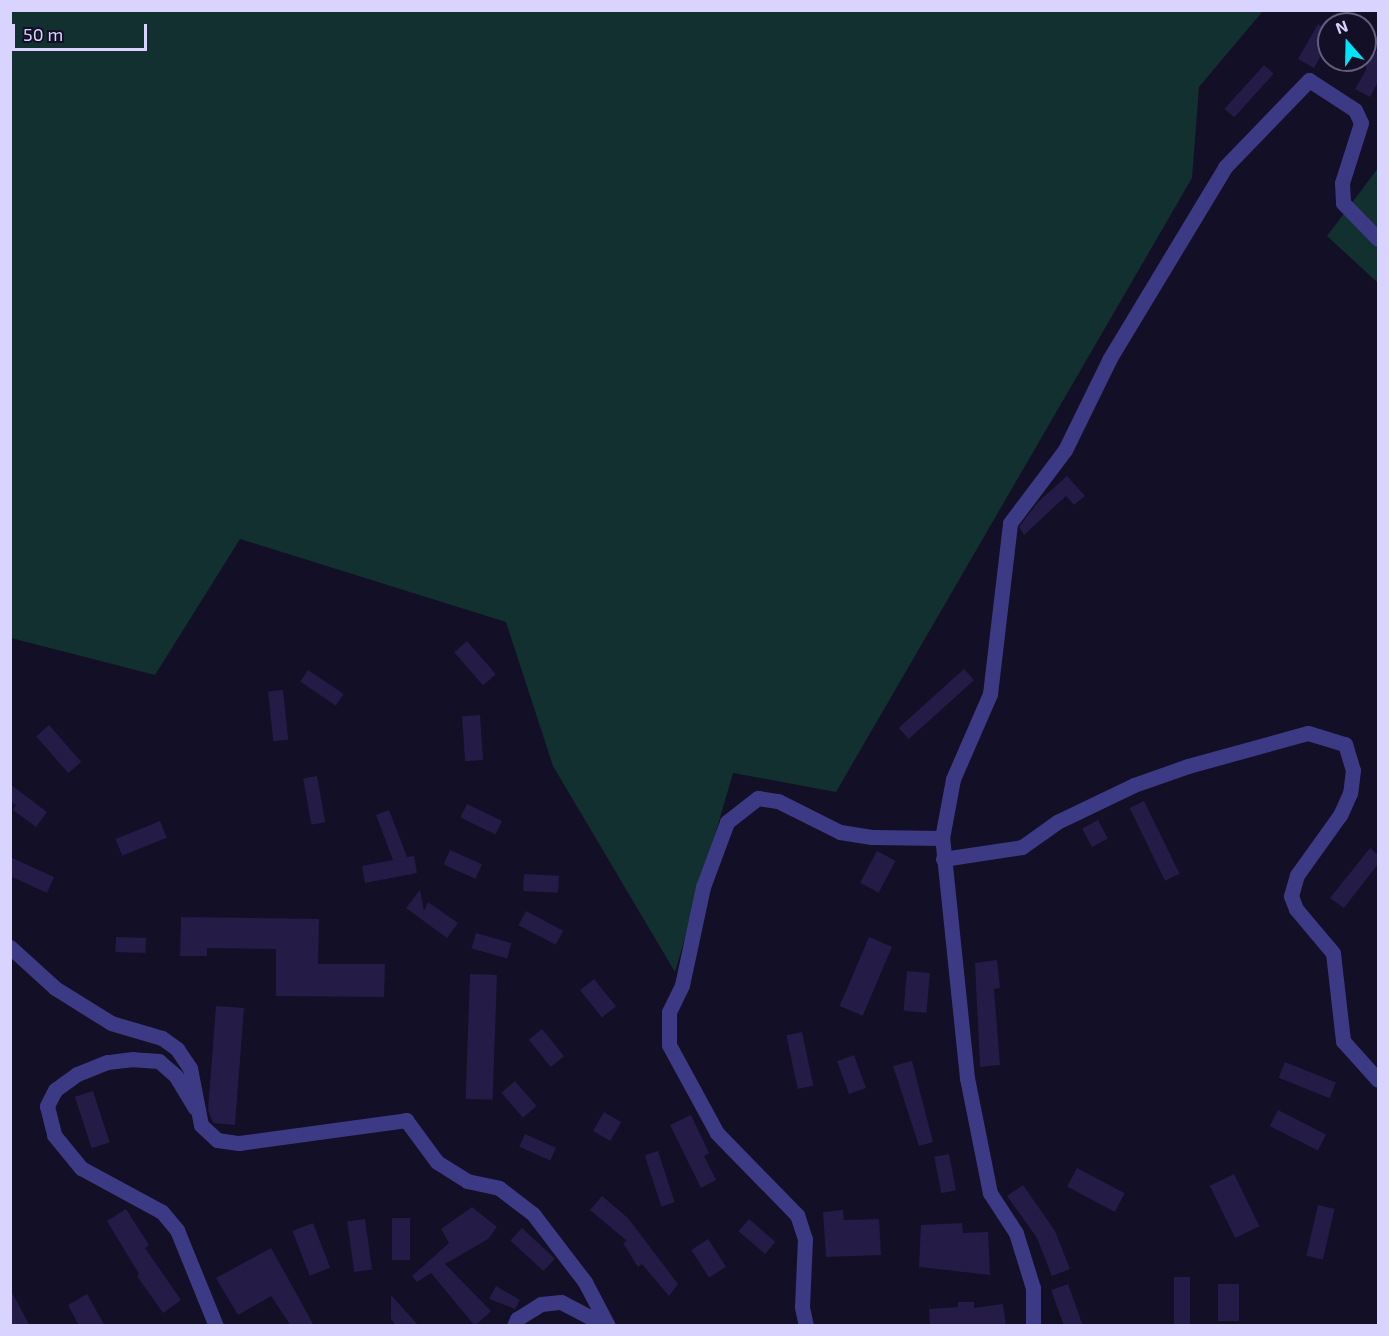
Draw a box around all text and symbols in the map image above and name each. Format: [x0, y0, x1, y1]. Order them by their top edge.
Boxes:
scale bar [15, 12, 150, 50]
north arrow [1317, 12, 1377, 72]
text: N [1333, 16, 1350, 37]
text: 50 m [23, 23, 63, 45]

